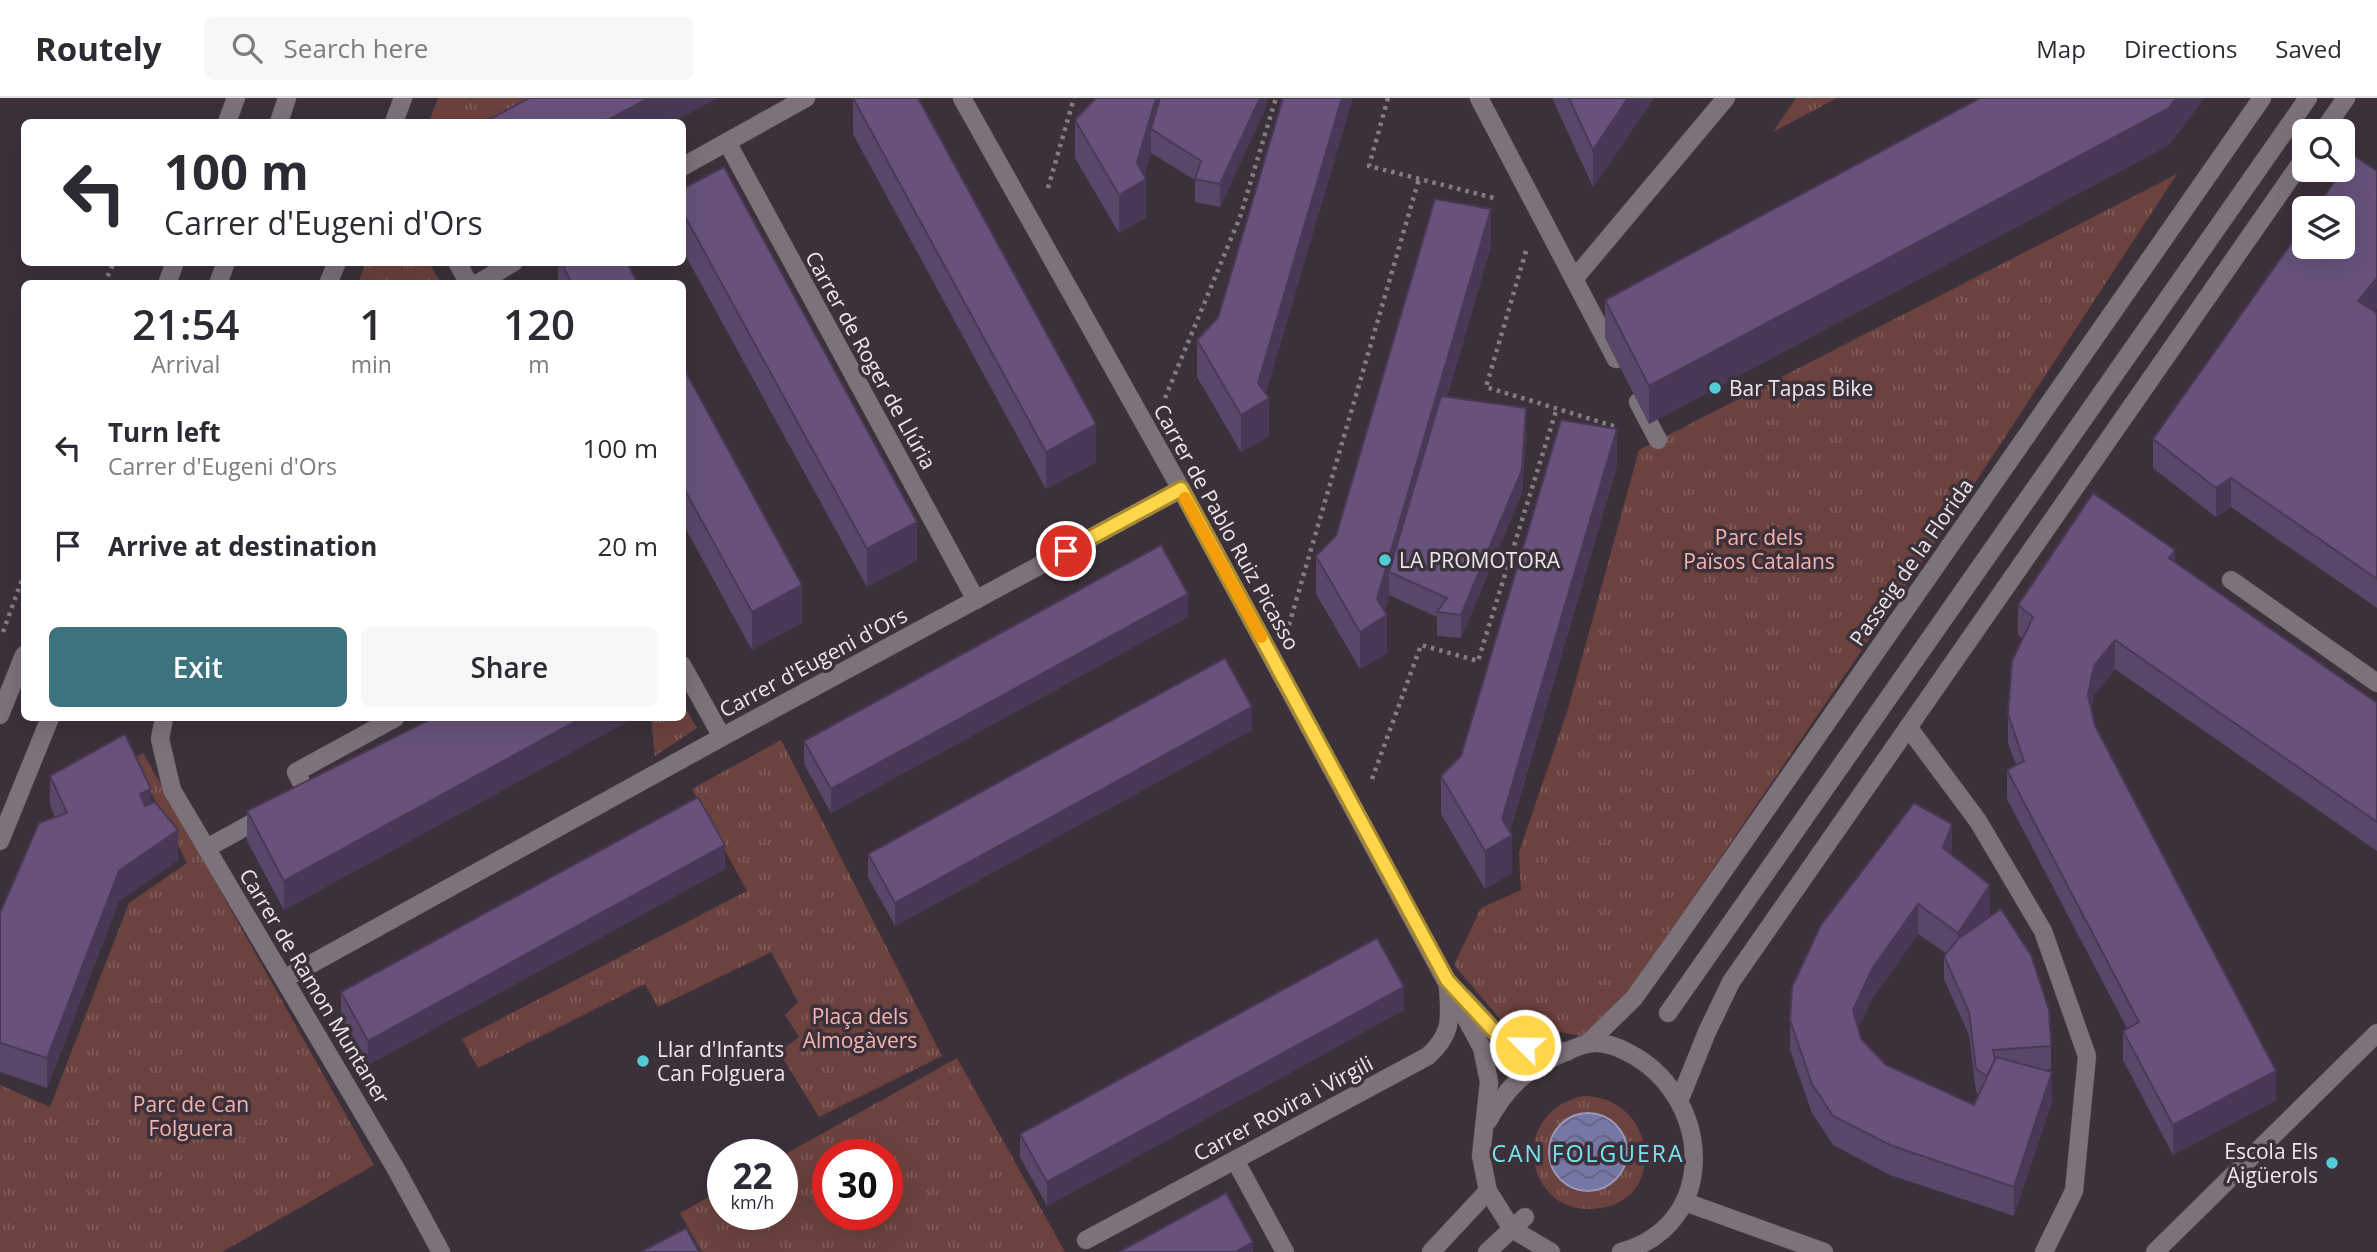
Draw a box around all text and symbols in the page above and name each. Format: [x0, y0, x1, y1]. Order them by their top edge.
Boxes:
search box [204, 17, 694, 80]
text: Routely [35, 26, 162, 71]
icon: search [228, 29, 266, 67]
text: Search here [284, 30, 428, 66]
text: Map [2036, 32, 2086, 65]
text: Directions [2124, 32, 2237, 65]
text: Saved [2275, 32, 2342, 65]
map controls [2292, 119, 2355, 259]
button: search [2292, 119, 2355, 182]
text: 100 m [164, 138, 309, 204]
icon: left [49, 147, 140, 238]
button: layers [2292, 196, 2355, 259]
text: Carrer d'Eugeni d'Ors [164, 201, 483, 244]
street label: Carrer de Roger de Llúria [799, 246, 943, 474]
text: 21:54 [132, 295, 240, 352]
text: 1 [359, 295, 383, 352]
text: 120 [503, 295, 575, 352]
text: Arrival [151, 348, 220, 380]
text: min [351, 348, 392, 380]
text: m [528, 348, 550, 380]
place label: Bar Tapas Bike [1729, 374, 1873, 402]
marker: Bar Tapas Bike [1707, 380, 1723, 396]
street label: Carrer de Pablo Ruiz Picasso [1148, 399, 1306, 655]
text: Turn left [108, 414, 220, 450]
icon: left [49, 429, 87, 467]
text: 100 m [583, 430, 658, 466]
text: Carrer d'Eugeni d'Ors [108, 450, 337, 482]
street label: Passeig de la Florida [1843, 473, 1979, 651]
pin [1036, 521, 1096, 581]
park label: Parc dels Països Catalans [1683, 523, 1835, 575]
icon: arrive [49, 527, 87, 565]
text: Arrive at destination [108, 528, 377, 564]
text: 20 m [597, 528, 658, 564]
icon: arrive [1047, 532, 1085, 570]
place label: LA PROMOTORA [1399, 546, 1561, 574]
marker: LA PROMOTORA [1377, 552, 1393, 568]
street label: Carrer d'Eugeni d'Ors [714, 601, 912, 723]
button: Exit [49, 627, 347, 707]
button: Share [361, 627, 658, 707]
street label: Carrer de Ramon Muntaner [233, 863, 397, 1109]
park label: Plaça dels Almogàvers [803, 1002, 917, 1054]
position arrow [1488, 1008, 1562, 1082]
place label: Llar d'Infants Can Folguera [657, 1035, 785, 1087]
street label: Carrer Rovira i Virgili [1188, 1049, 1378, 1167]
marker: Llar d'Infants Can Folguera [635, 1053, 651, 1069]
park label: Parc de Can Folguera [133, 1090, 249, 1142]
district label: CAN FOLGUERA [1491, 1137, 1685, 1169]
place label: Escola Els Aigüerols [2224, 1137, 2318, 1189]
speed limit sign: 30 [812, 1139, 903, 1230]
text: 22 [732, 1152, 773, 1199]
marker: Escola Els Aigüerols [2324, 1155, 2340, 1171]
text: km/h [731, 1190, 774, 1214]

